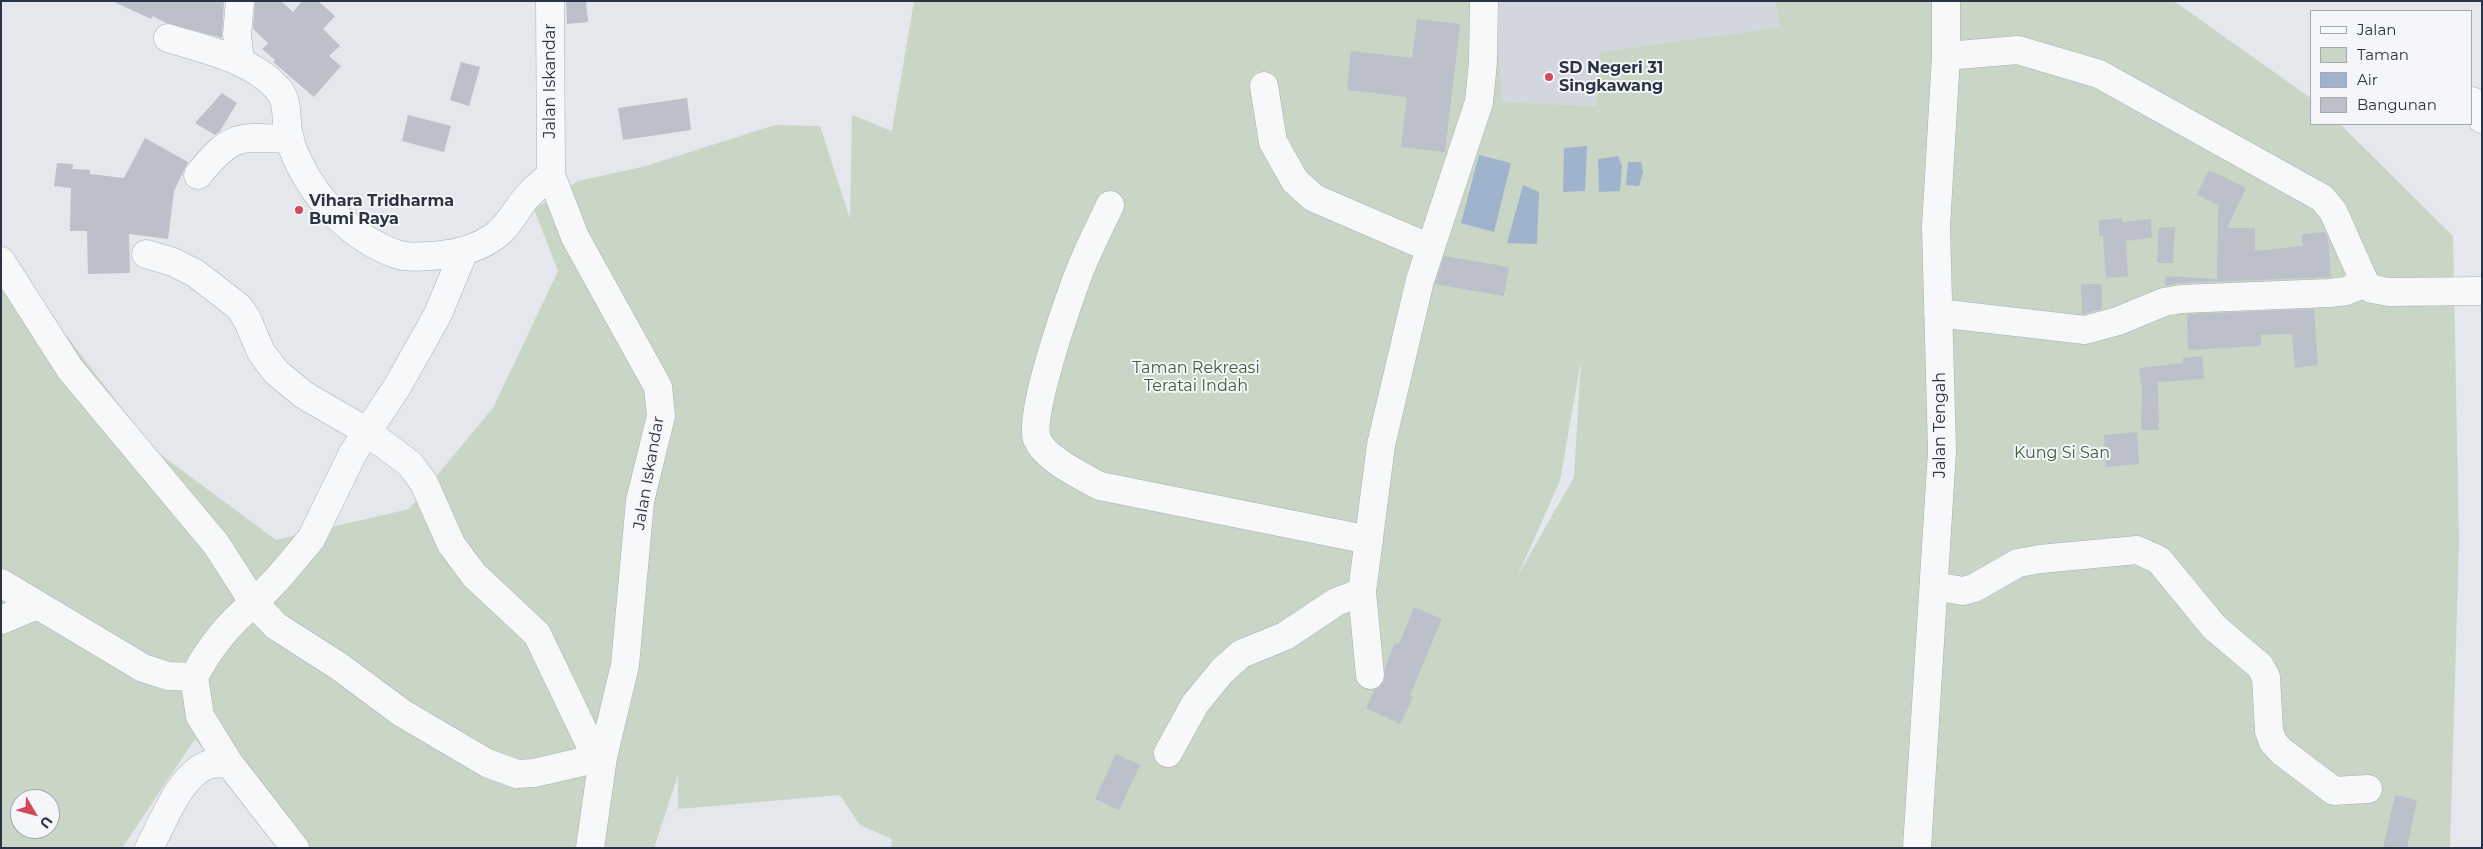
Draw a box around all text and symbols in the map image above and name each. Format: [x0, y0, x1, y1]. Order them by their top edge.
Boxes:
legend [2310, 10, 2473, 125]
text: Jalan [2357, 20, 2396, 39]
street label: Jalan Iskandar [540, 23, 560, 139]
text: Taman [2357, 45, 2409, 64]
place label: SD Negeri 31 Singkawang [1559, 58, 1663, 96]
text: Air [2357, 70, 2378, 89]
marker: SD Negeri 31 Singkawang [1543, 71, 1555, 83]
text: Bangunan [2357, 95, 2437, 114]
place label: Vihara Tridharma Bumi Raya [309, 191, 454, 229]
marker: Vihara Tridharma Bumi Raya [293, 204, 305, 216]
park label: Taman Rekreasi Teratai Indah [1132, 358, 1260, 396]
street label: Jalan Tengah [1930, 372, 1950, 478]
street label: Jalan Iskandar [630, 415, 668, 531]
park label: Kung Si San [2014, 443, 2110, 463]
north arrow [10, 789, 60, 839]
text: U [36, 813, 57, 832]

